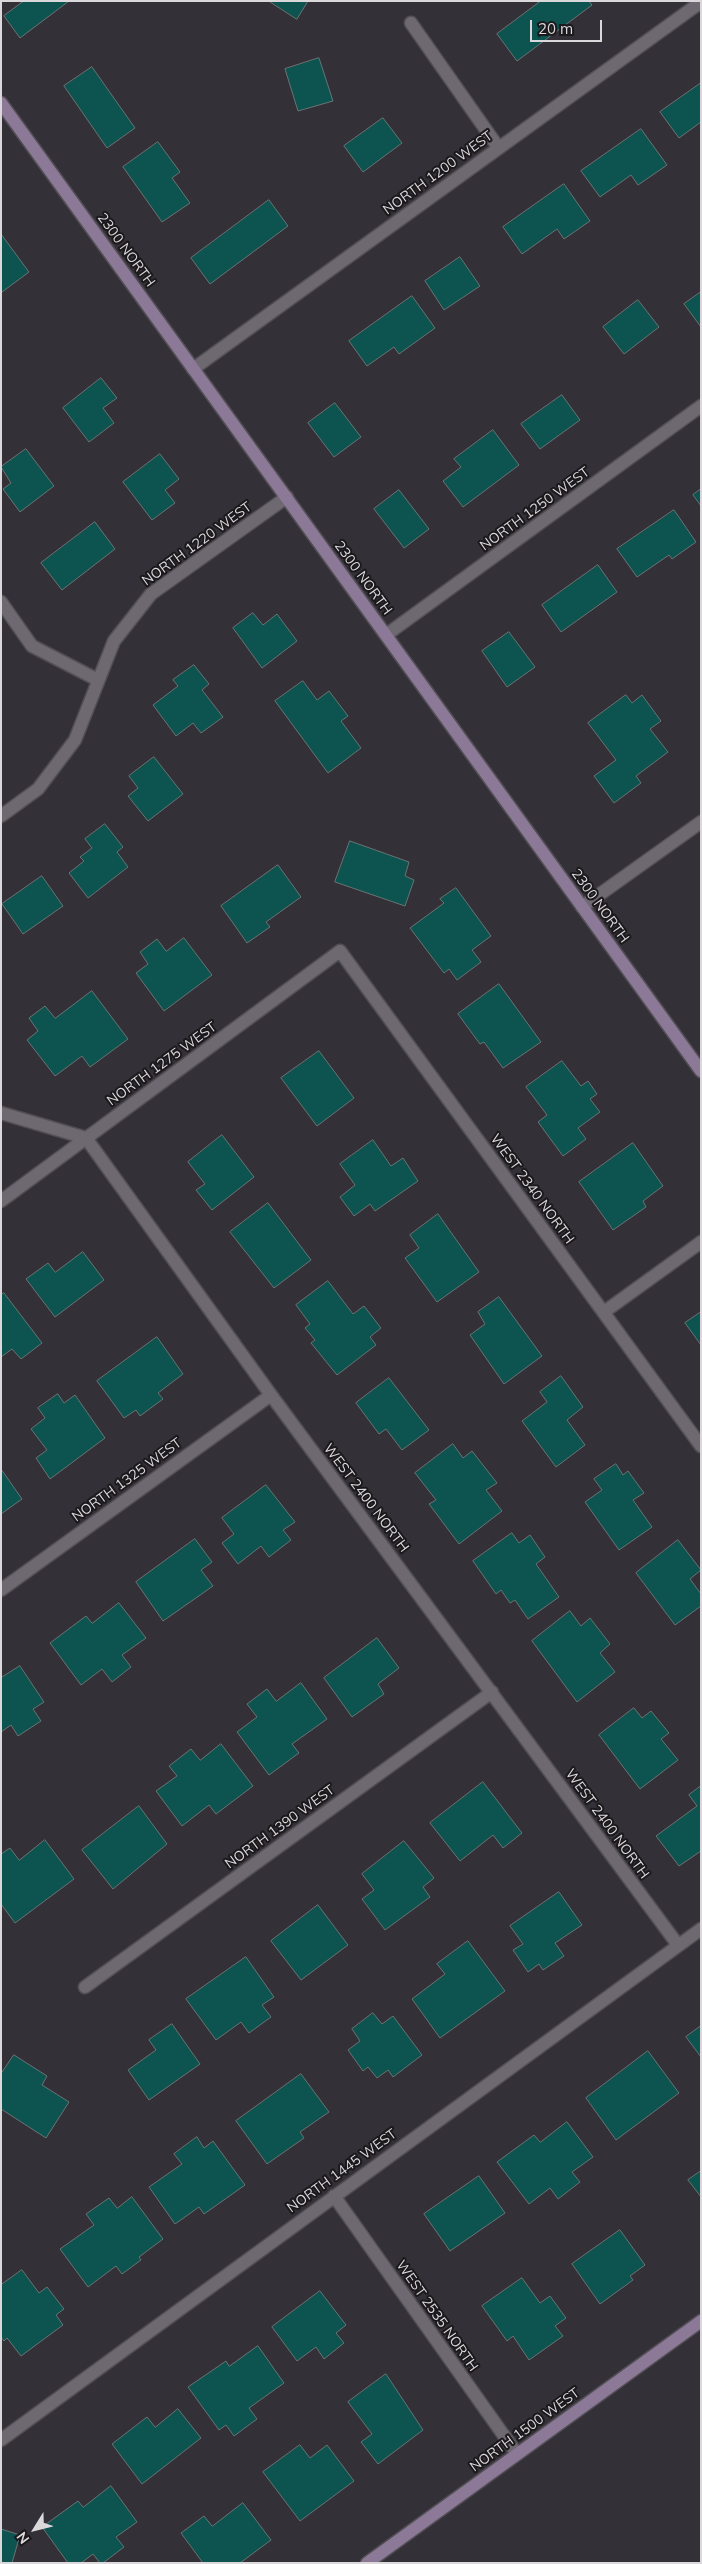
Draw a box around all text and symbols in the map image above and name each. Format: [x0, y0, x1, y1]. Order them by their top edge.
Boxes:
scale bar [532, 10, 604, 42]
text: 20 m [538, 19, 573, 38]
street label: NORTH 1200 WEST [380, 128, 496, 218]
street label: 2300 NORTH [94, 210, 158, 290]
street label: NORTH 1250 WEST [477, 464, 593, 554]
street label: NORTH 1220 WEST [139, 499, 255, 589]
street label: 2300 NORTH [331, 538, 395, 618]
street label: 2300 NORTH [568, 866, 632, 946]
street label: NORTH 1275 WEST [104, 1019, 220, 1109]
street label: WEST 2340 NORTH [487, 1131, 577, 1247]
street label: NORTH 1325 WEST [69, 1435, 185, 1525]
street label: WEST 2400 NORTH [320, 1440, 412, 1556]
street label: WEST 2400 NORTH [562, 1766, 652, 1882]
street label: NORTH 1390 WEST [222, 1782, 338, 1872]
street label: NORTH 1445 WEST [284, 2126, 400, 2216]
street label: WEST 2535 NORTH [392, 2257, 482, 2375]
street label: NORTH 1500 WEST [467, 2385, 583, 2475]
north arrow [10, 2504, 60, 2554]
text: N [12, 2528, 33, 2547]

